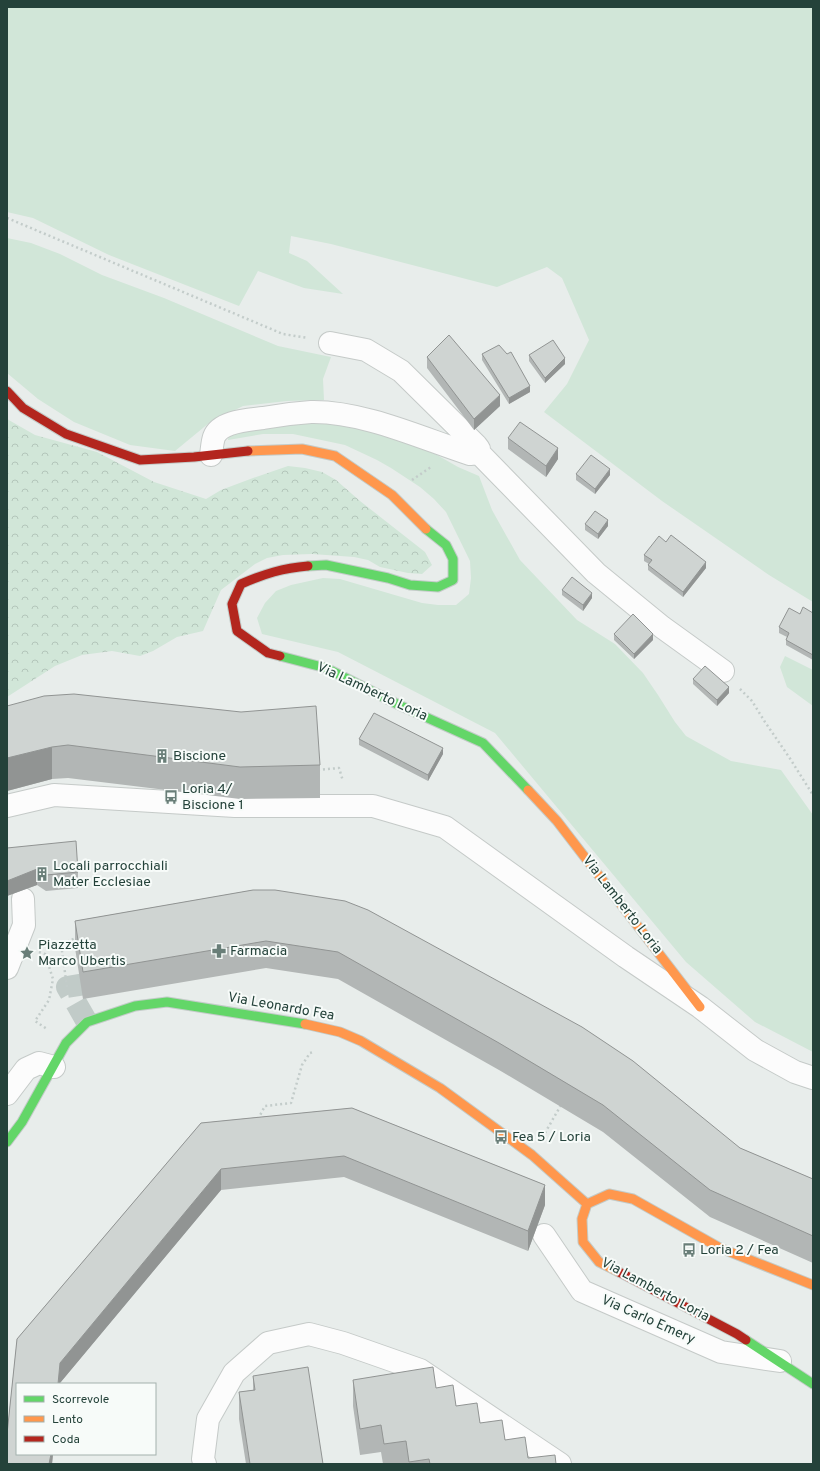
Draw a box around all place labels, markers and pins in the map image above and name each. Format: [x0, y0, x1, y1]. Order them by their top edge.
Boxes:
building icon: Biscione [154, 748, 170, 764]
place label: Biscione [173, 748, 226, 765]
place label: Loria 4/ Biscione 1 [182, 781, 244, 814]
bus stop icon: Loria 4/ Biscione 1 [163, 789, 179, 805]
place label: Locali parrocchiali Mater Ecclesiae [53, 858, 168, 891]
building icon: Locali parrocchiali Mater Ecclesiae [34, 866, 50, 882]
place label: Piazzetta Marco Ubertis [38, 937, 126, 970]
pharmacy icon: Farmacia [211, 943, 227, 959]
place label: Farmacia [230, 943, 287, 960]
place icon: Piazzetta Marco Ubertis [19, 945, 35, 961]
bus stop icon: Fea 5 / Loria [493, 1129, 509, 1145]
place label: Fea 5 / Loria [512, 1129, 591, 1146]
bus stop icon: Loria 2 / Fea [681, 1242, 697, 1258]
place label: Loria 2 / Fea [700, 1242, 779, 1259]

